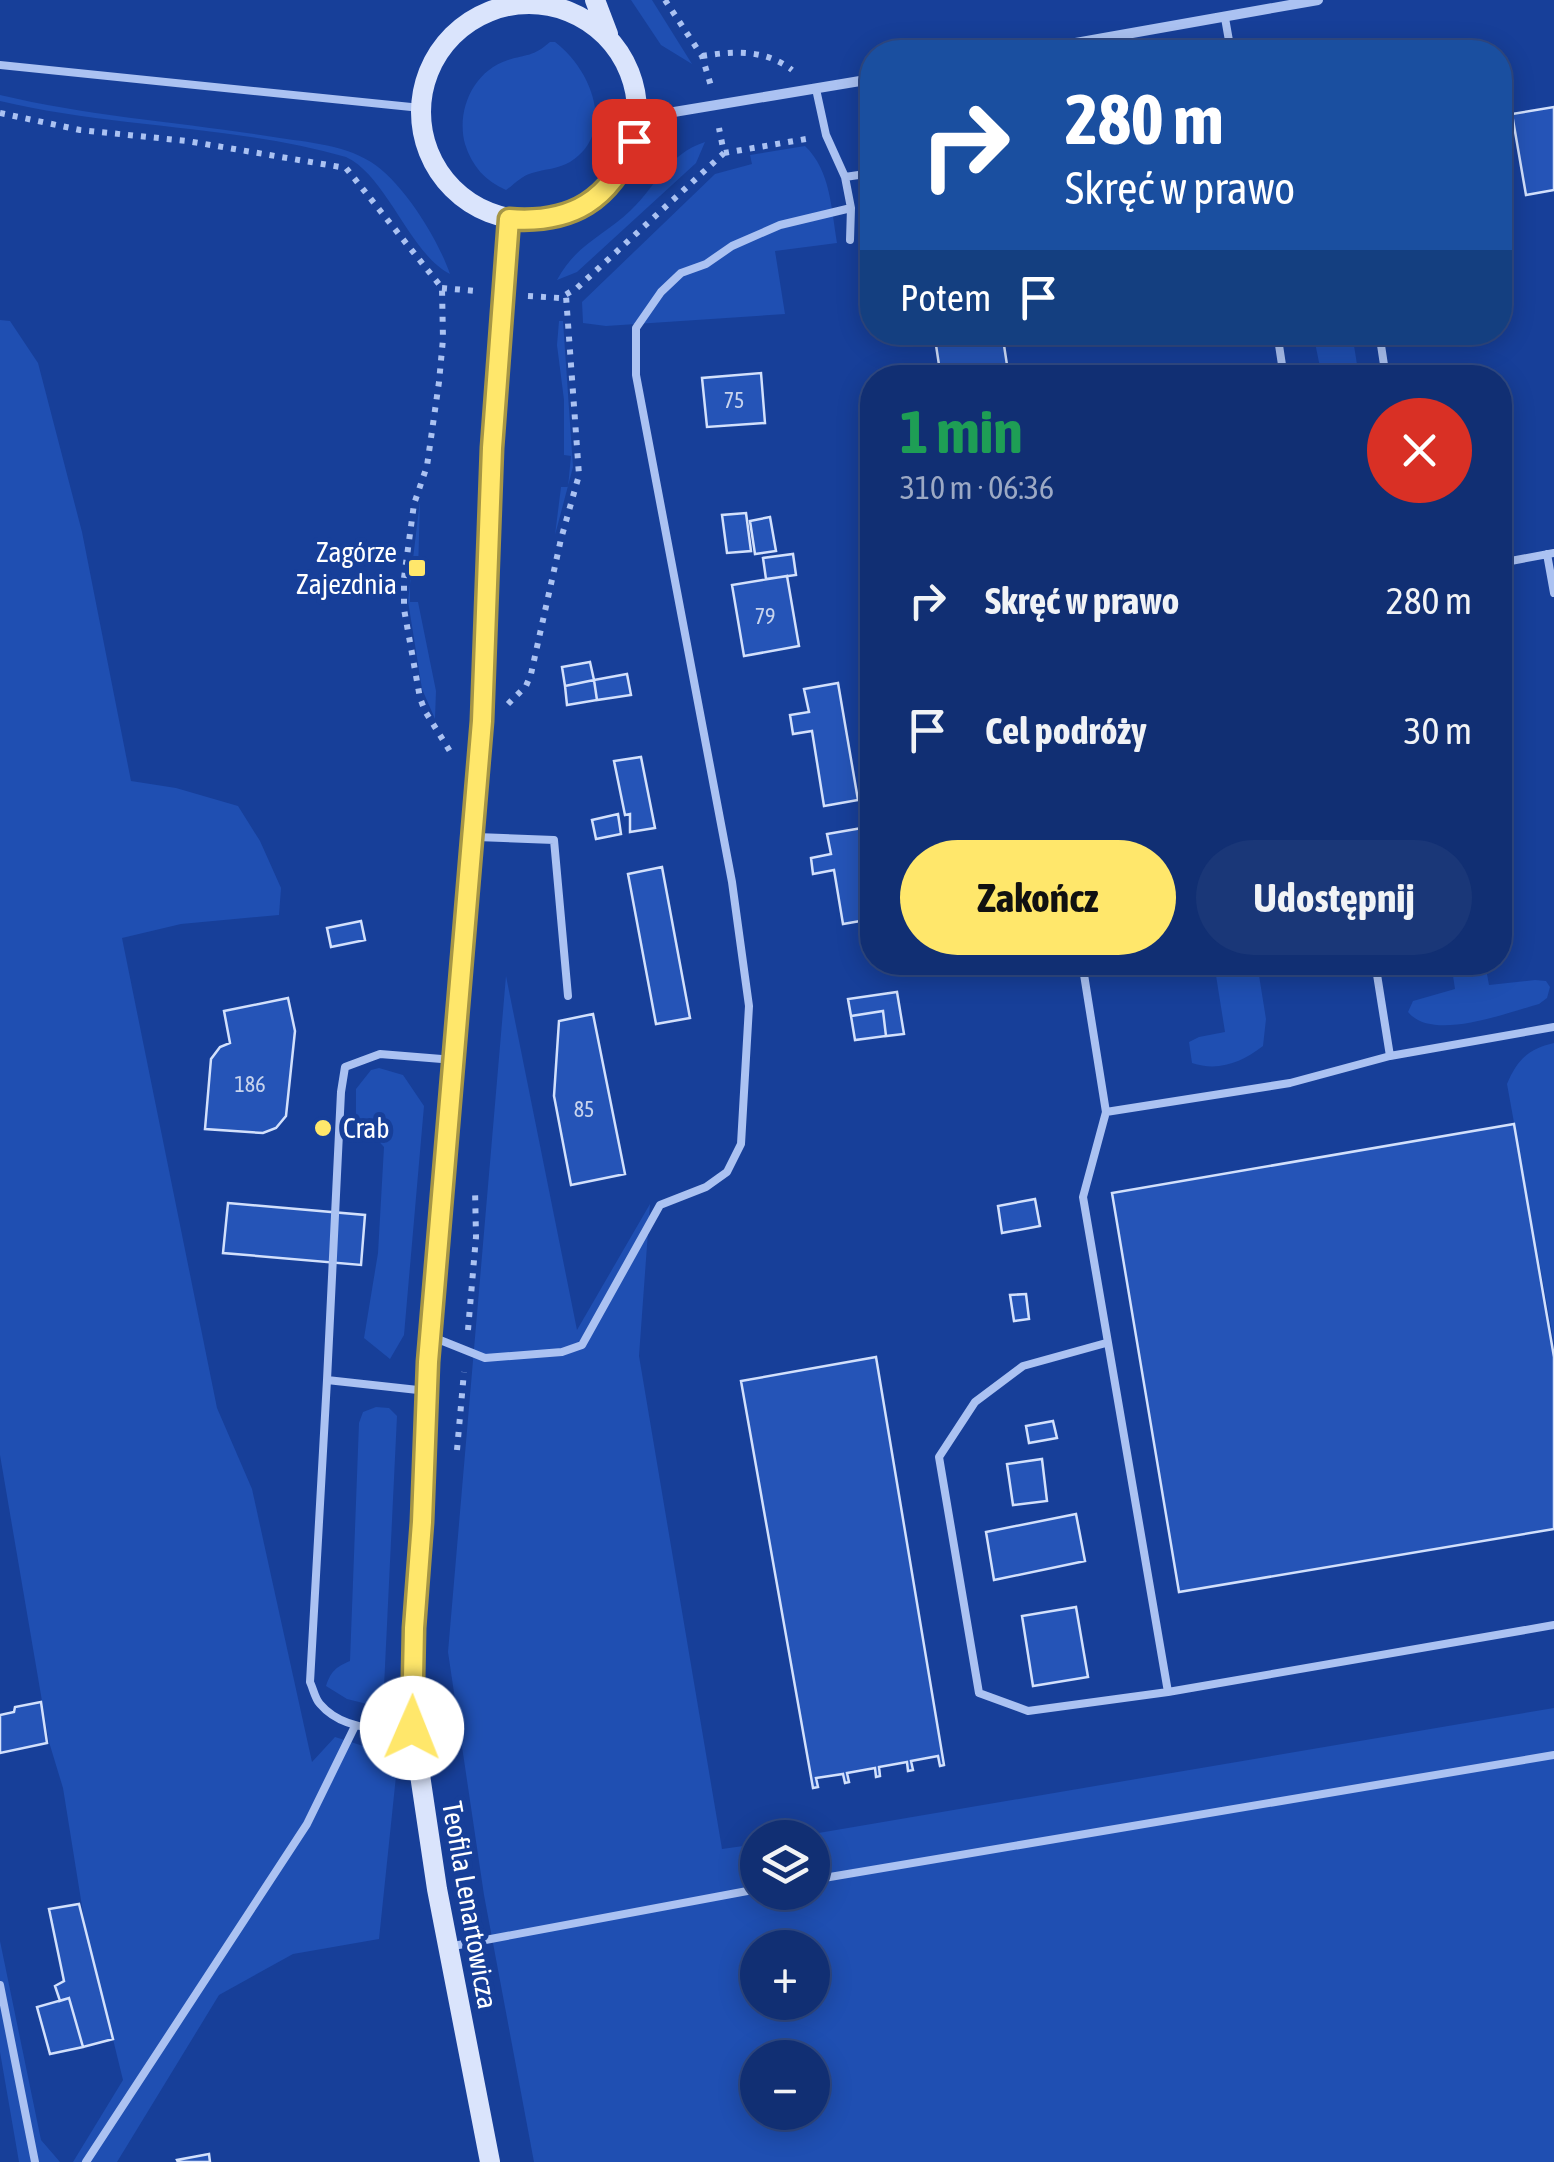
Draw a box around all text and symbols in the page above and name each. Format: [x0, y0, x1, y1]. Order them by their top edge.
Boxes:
text: 280 m [1065, 79, 1224, 159]
icon: right [900, 80, 1030, 210]
pin [592, 99, 677, 184]
icon: arrive [607, 114, 662, 169]
text: Skręć w prawo [1065, 162, 1295, 214]
icon: arrive [1011, 270, 1066, 325]
text: Potem [900, 276, 991, 319]
house number: 75 [724, 387, 744, 413]
text: 1 min [900, 397, 1023, 466]
button: close [1367, 398, 1472, 503]
text: 310 m · 06:36 [900, 469, 1054, 506]
place label: Zagórze Zajezdnia [296, 536, 397, 600]
marker: Zagórze Zajezdnia [406, 557, 428, 579]
icon: right [900, 573, 955, 628]
text: Skręć w prawo [985, 579, 1179, 622]
text: 280 m [1386, 579, 1472, 622]
house number: 79 [755, 603, 775, 629]
icon: arrive [900, 703, 955, 758]
text: Cel podróży [985, 709, 1147, 752]
text: 30 m [1404, 709, 1472, 752]
button: Zakończ [900, 840, 1176, 955]
button: Udostępnij [1196, 840, 1472, 955]
house number: 186 [234, 1071, 266, 1097]
house number: 85 [574, 1096, 594, 1122]
place label: Crab [343, 1112, 390, 1144]
marker: Crab [312, 1117, 334, 1139]
position arrow [360, 1676, 464, 1780]
street label: Teofila Lenartowicza [436, 1799, 504, 2011]
map controls [740, 1820, 830, 2130]
button: layers [740, 1820, 830, 1910]
button: + [740, 1930, 830, 2020]
button: − [740, 2040, 830, 2130]

